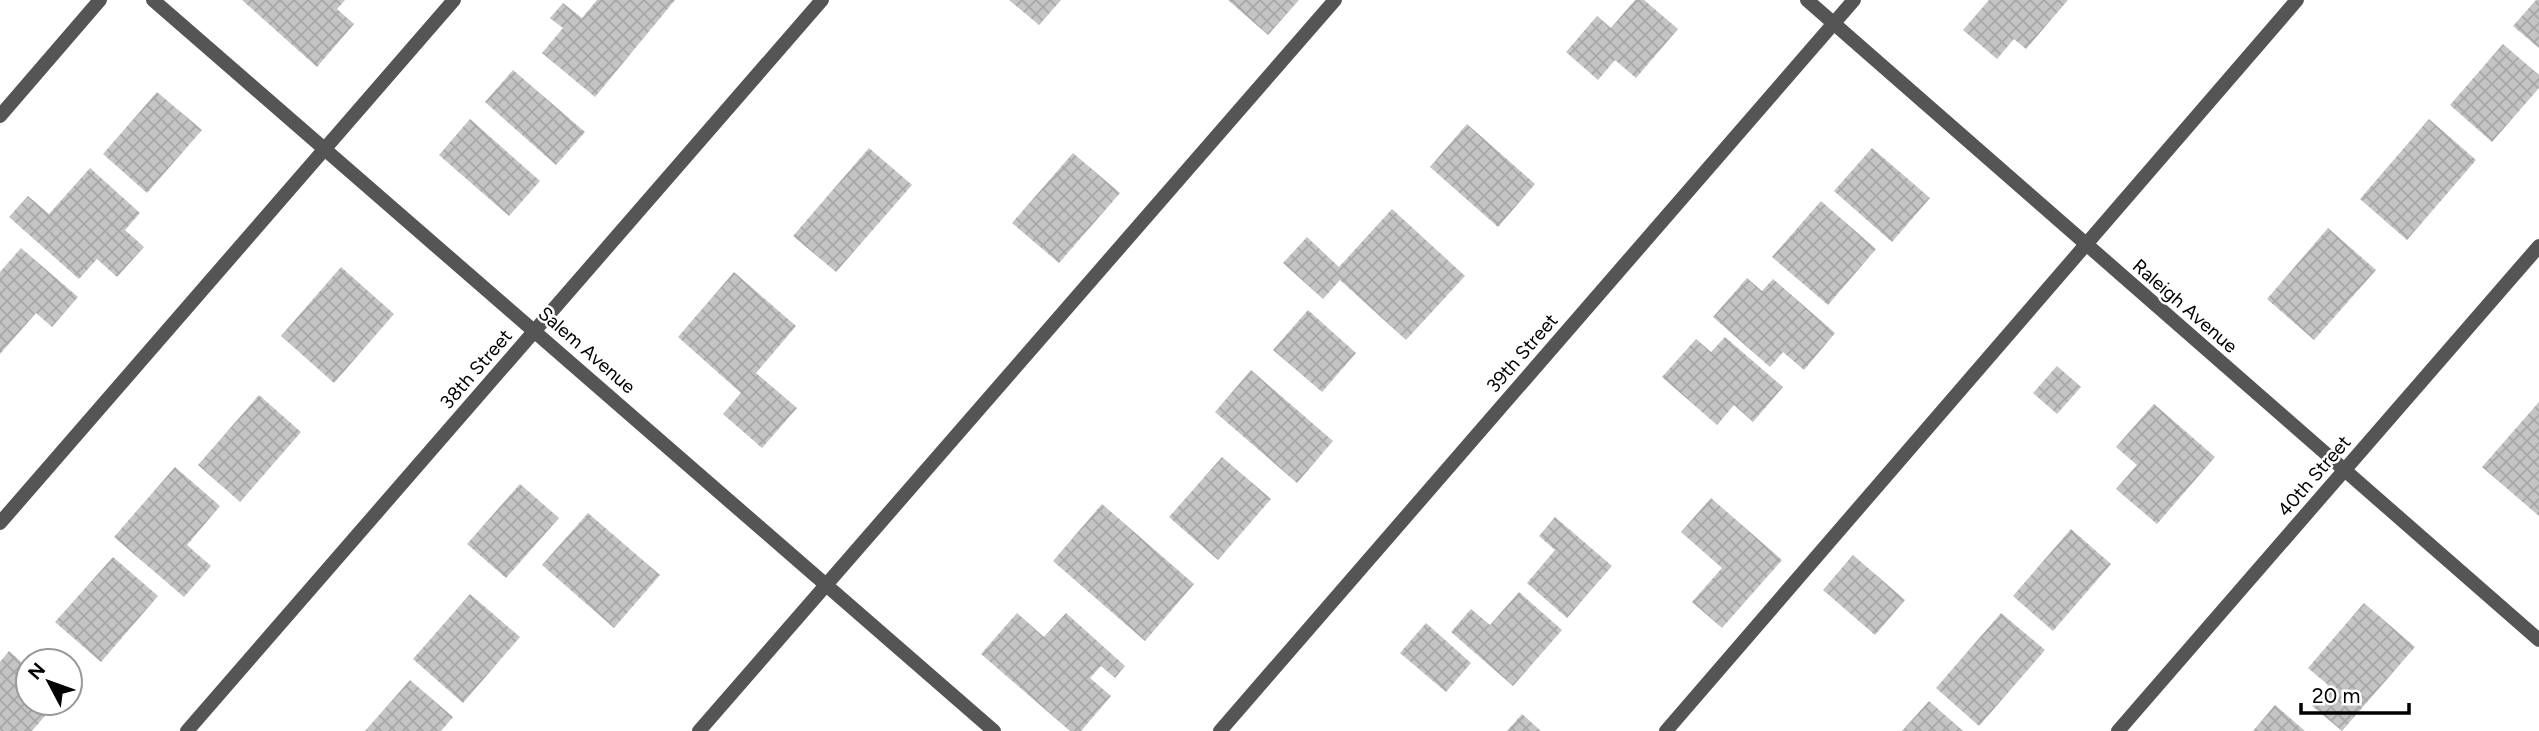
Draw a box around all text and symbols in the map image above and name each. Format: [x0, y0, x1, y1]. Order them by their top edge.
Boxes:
street label: Raleigh Avenue [2128, 254, 2242, 358]
street label: Salem Avenue [534, 302, 640, 398]
street label: 39th Street [1482, 309, 1562, 397]
street label: 38th Street [435, 325, 517, 413]
street label: 40th Street [2273, 431, 2355, 521]
north arrow [14, 647, 84, 717]
text: N [23, 658, 50, 684]
scale bar [2301, 672, 2410, 716]
text: 20 m [2312, 683, 2360, 708]

